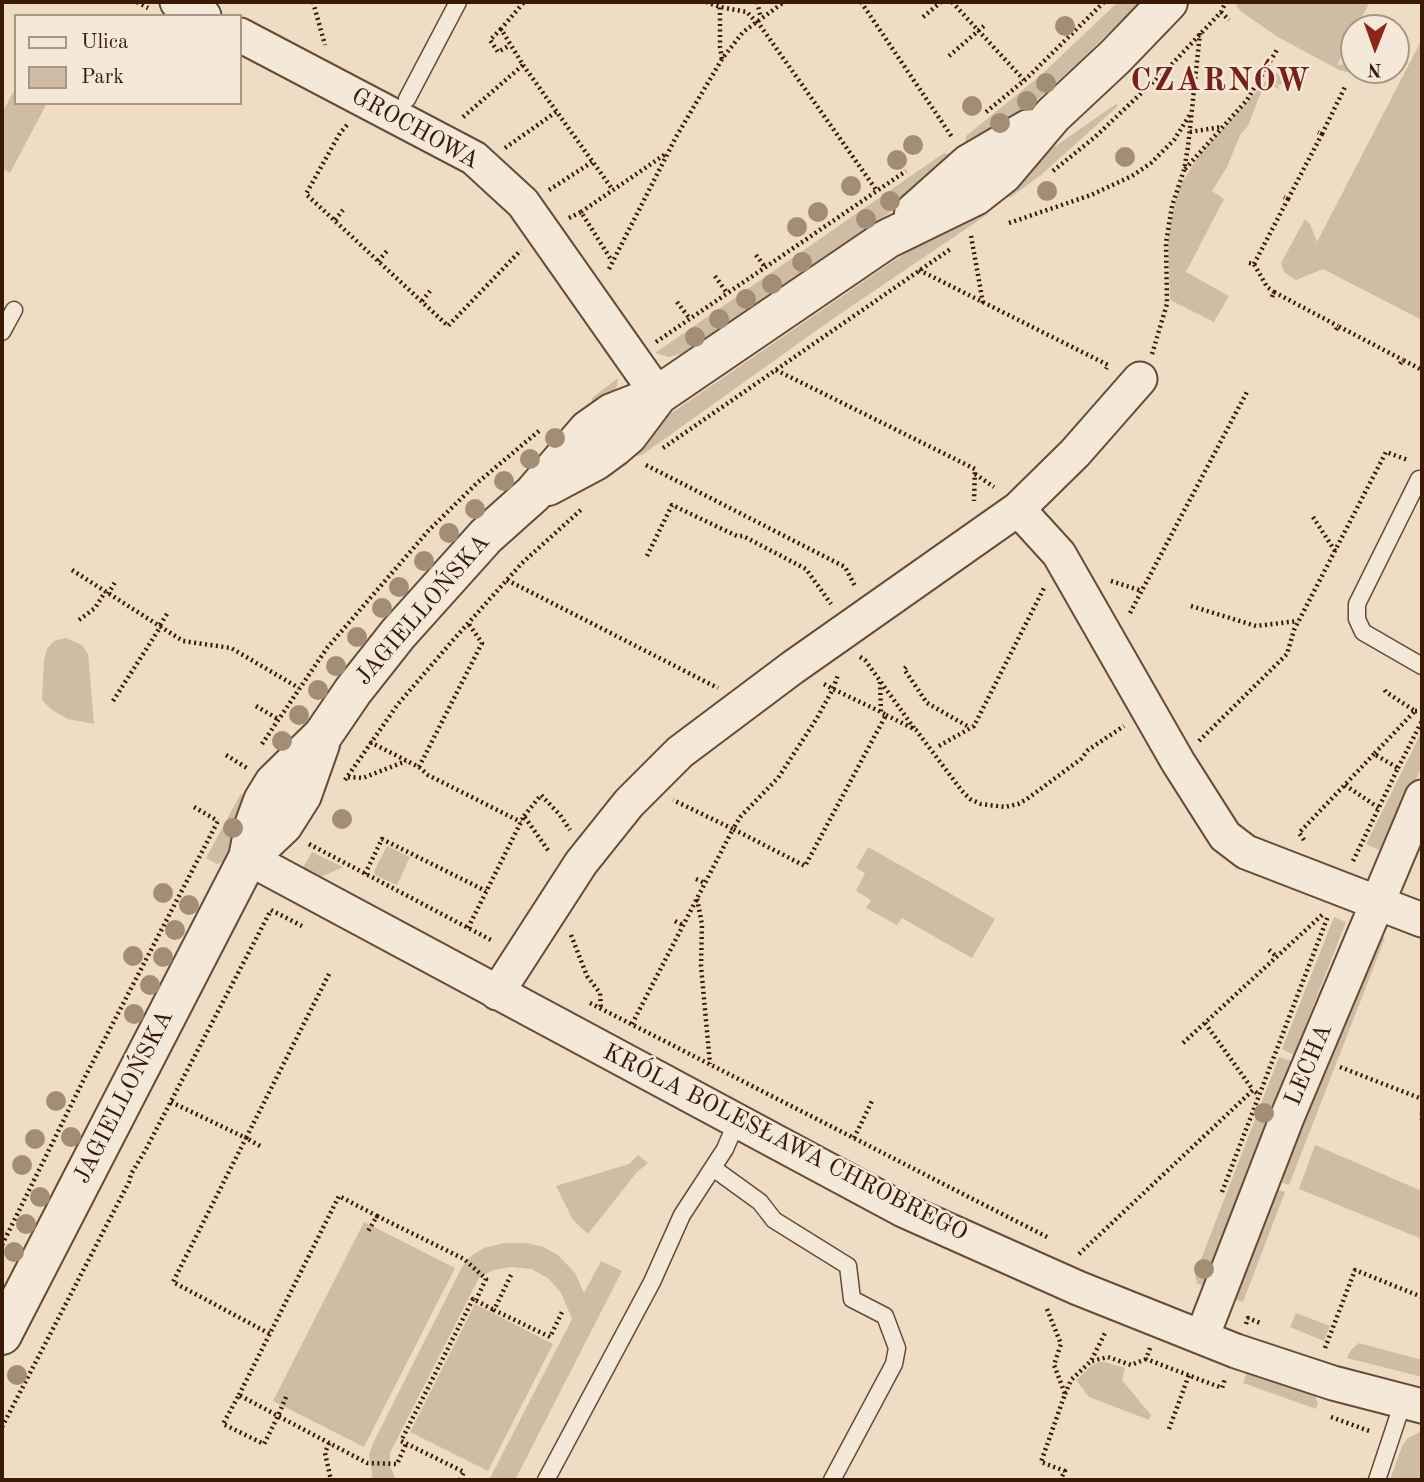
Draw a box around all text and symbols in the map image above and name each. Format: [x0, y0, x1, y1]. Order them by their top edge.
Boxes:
legend [14, 14, 242, 105]
north arrow [1340, 14, 1410, 84]
text: Ulica [81, 32, 128, 53]
text: N [1367, 59, 1382, 78]
district label: CZARNÓW [1131, 63, 1311, 101]
text: Park [81, 67, 124, 88]
street label: GROCHOWA [346, 82, 484, 176]
street label: JAGIELLOŃSKA [350, 529, 496, 691]
street label: JAGIELLOŃSKA [68, 1006, 180, 1188]
street label: LECHA [1279, 1020, 1339, 1110]
street label: KRÓLA BOLESŁAWA CHROBREGO [598, 1038, 972, 1248]

